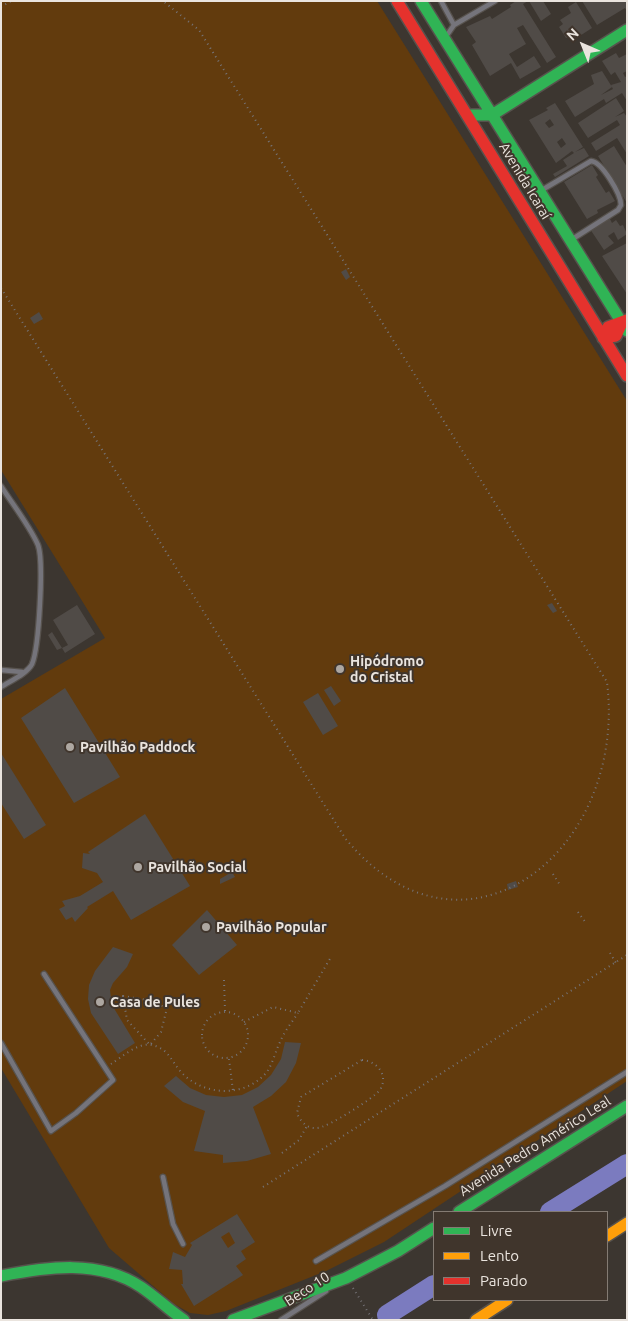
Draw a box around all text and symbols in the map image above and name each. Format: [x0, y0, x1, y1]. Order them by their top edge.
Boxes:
north arrow [558, 20, 608, 70]
text: N [563, 25, 582, 44]
street label: Avenida Icaraí [496, 140, 554, 222]
place label: Hipódromo do Cristal [350, 653, 424, 686]
marker: Hipódromo do Cristal [334, 663, 346, 675]
place label: Pavilhão Paddock [80, 739, 195, 755]
marker: Pavilhão Paddock [64, 741, 76, 753]
place label: Pavilhão Social [148, 859, 246, 875]
marker: Pavilhão Social [132, 861, 144, 873]
place label: Pavilhão Popular [216, 919, 327, 935]
marker: Pavilhão Popular [200, 921, 212, 933]
place label: Casa de Pules [110, 994, 200, 1010]
marker: Casa de Pules [94, 996, 106, 1008]
street label: Avenida Pedro Américo Leal [456, 1092, 614, 1200]
legend [433, 1211, 608, 1301]
text: Livre [480, 1222, 513, 1239]
text: Lento [480, 1247, 519, 1264]
street label: Beco 10 [281, 1268, 333, 1310]
text: Parado [480, 1272, 527, 1289]

